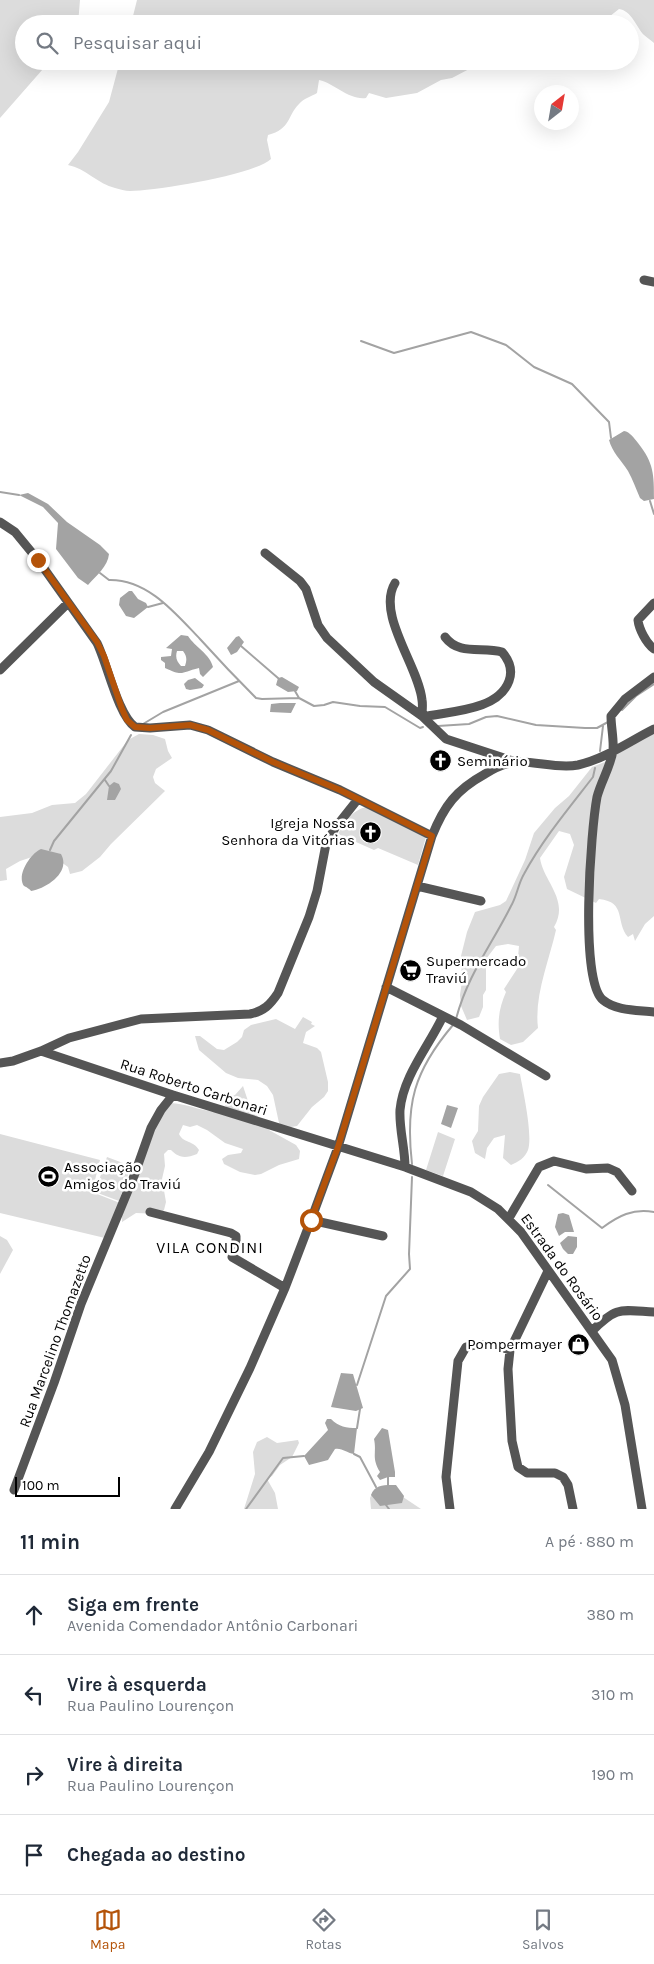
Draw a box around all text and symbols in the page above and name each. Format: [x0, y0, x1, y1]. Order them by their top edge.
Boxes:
search box [15, 15, 639, 70]
icon: search [33, 29, 61, 57]
text: Pesquisar aqui [73, 32, 202, 54]
north arrow [534, 85, 579, 130]
route end [27, 549, 50, 572]
church icon: Seminário [429, 749, 453, 773]
place label: Seminário [457, 752, 528, 770]
place label: Igreja Nossa Senhora da Vitórias [221, 814, 355, 849]
church icon: Igreja Nossa Senhora da Vitórias [359, 820, 383, 844]
place label: Supermercado Traviú [426, 952, 526, 987]
supermarket icon: Supermercado Traviú [398, 958, 422, 982]
street label: Rua Roberto Carbonari [118, 1055, 270, 1119]
place label: Associação Amigos do Traviú [64, 1158, 181, 1193]
sports icon: Associação Amigos do Traviú [36, 1164, 60, 1188]
route start [300, 1209, 323, 1232]
street label: Estrada do Rosário [517, 1210, 607, 1324]
district label: VILA CONDINI [156, 1238, 264, 1257]
street label: Rua Marcelino Thomazetto [15, 1252, 95, 1430]
shop icon: Pompermayer [566, 1332, 590, 1356]
place label: Pompermayer [467, 1335, 563, 1353]
scale bar [15, 1474, 120, 1497]
text: 100 m [22, 1477, 60, 1494]
text: 11 min [20, 1530, 80, 1554]
text: A pé · 880 m [545, 1532, 634, 1551]
text: Siga em frente [67, 1594, 199, 1616]
icon: ahead [20, 1601, 48, 1629]
text: 380 m [586, 1605, 634, 1624]
text: Avenida Comendador Antônio Carbonari [67, 1616, 358, 1635]
text: Vire à esquerda [67, 1674, 207, 1696]
icon: left [20, 1681, 48, 1709]
text: 310 m [591, 1685, 634, 1704]
text: Rua Paulino Lourençon [67, 1696, 234, 1715]
text: Vire à direita [67, 1754, 183, 1776]
icon: right [20, 1761, 48, 1789]
text: 190 m [591, 1765, 634, 1784]
text: Rua Paulino Lourençon [67, 1776, 234, 1795]
icon: arrive [20, 1841, 48, 1869]
text: Chegada ao destino [67, 1844, 245, 1866]
tab: Mapa [90, 1906, 125, 1953]
tab: Rotas [305, 1906, 342, 1953]
tab: Salvos [522, 1906, 564, 1953]

